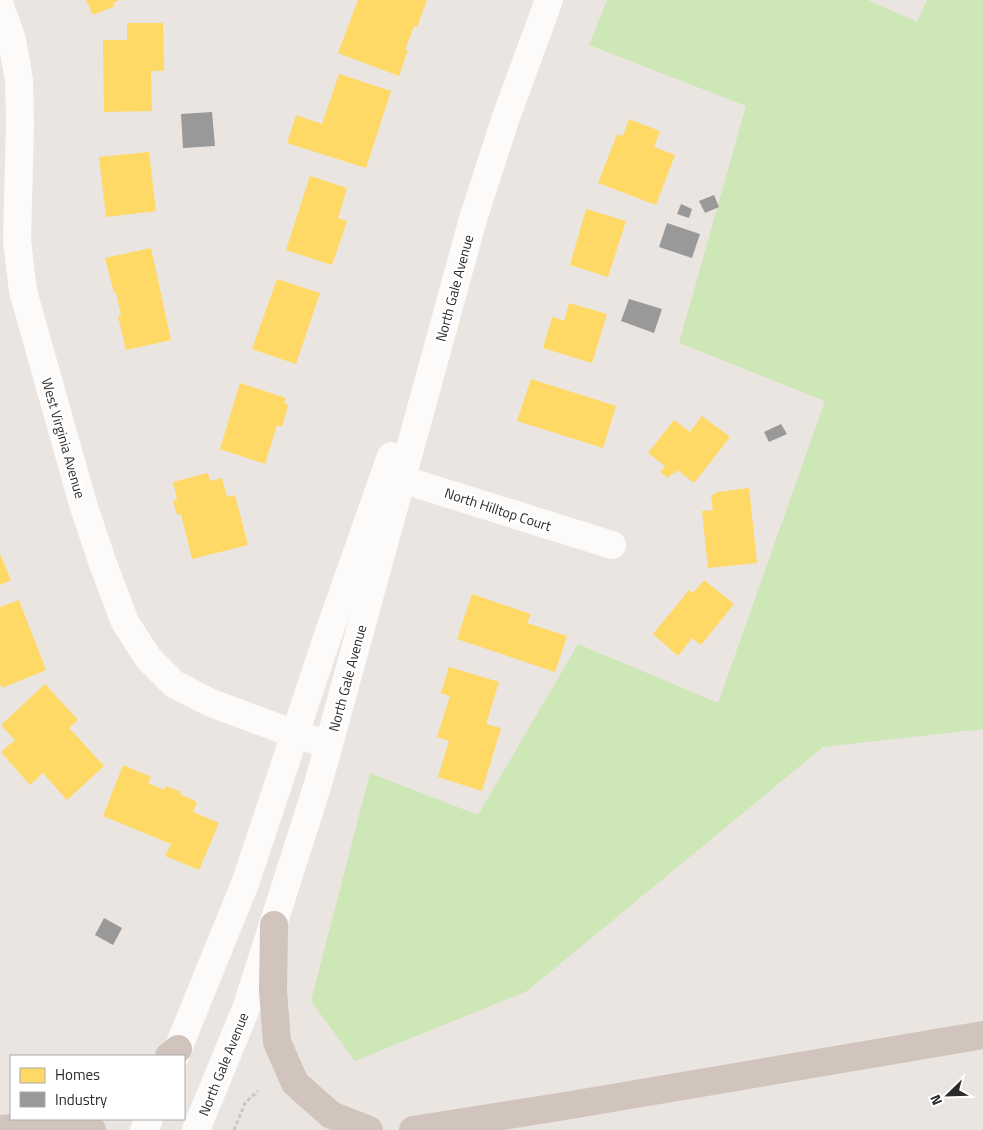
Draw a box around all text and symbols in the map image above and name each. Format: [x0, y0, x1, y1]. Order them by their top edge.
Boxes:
street label: North Gale Avenue [430, 232, 478, 344]
street label: West Virginia Avenue [37, 375, 91, 501]
street label: North Hilltop Court [442, 482, 554, 536]
street label: North Gale Avenue [323, 622, 371, 734]
street label: North Gale Avenue [193, 1009, 253, 1119]
legend [10, 1055, 185, 1120]
text: Homes [55, 1063, 100, 1086]
north arrow [923, 1070, 973, 1120]
text: Industry [55, 1088, 107, 1111]
text: N [924, 1092, 947, 1109]

